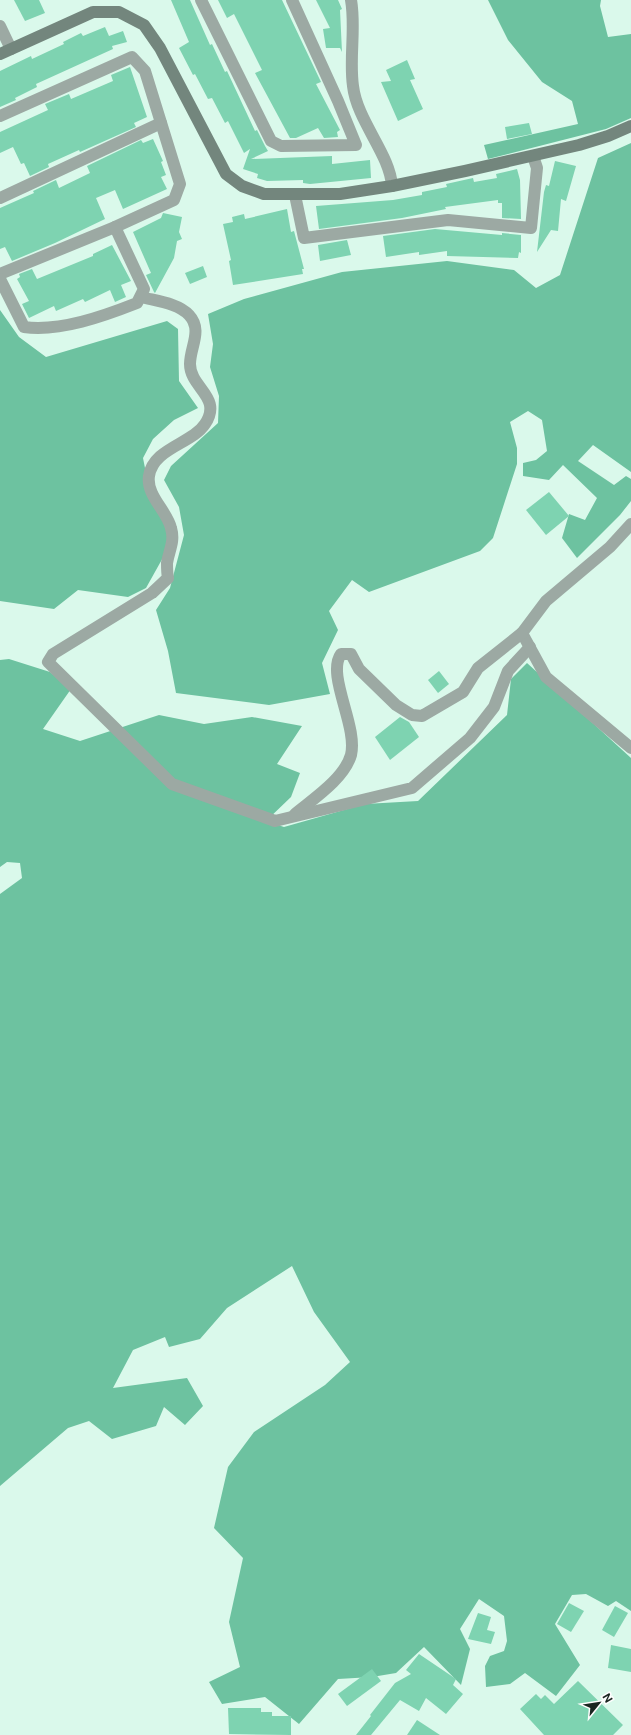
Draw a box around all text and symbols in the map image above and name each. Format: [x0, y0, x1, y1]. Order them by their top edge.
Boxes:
north arrow [579, 1683, 619, 1723]
text: N [600, 1691, 615, 1705]

